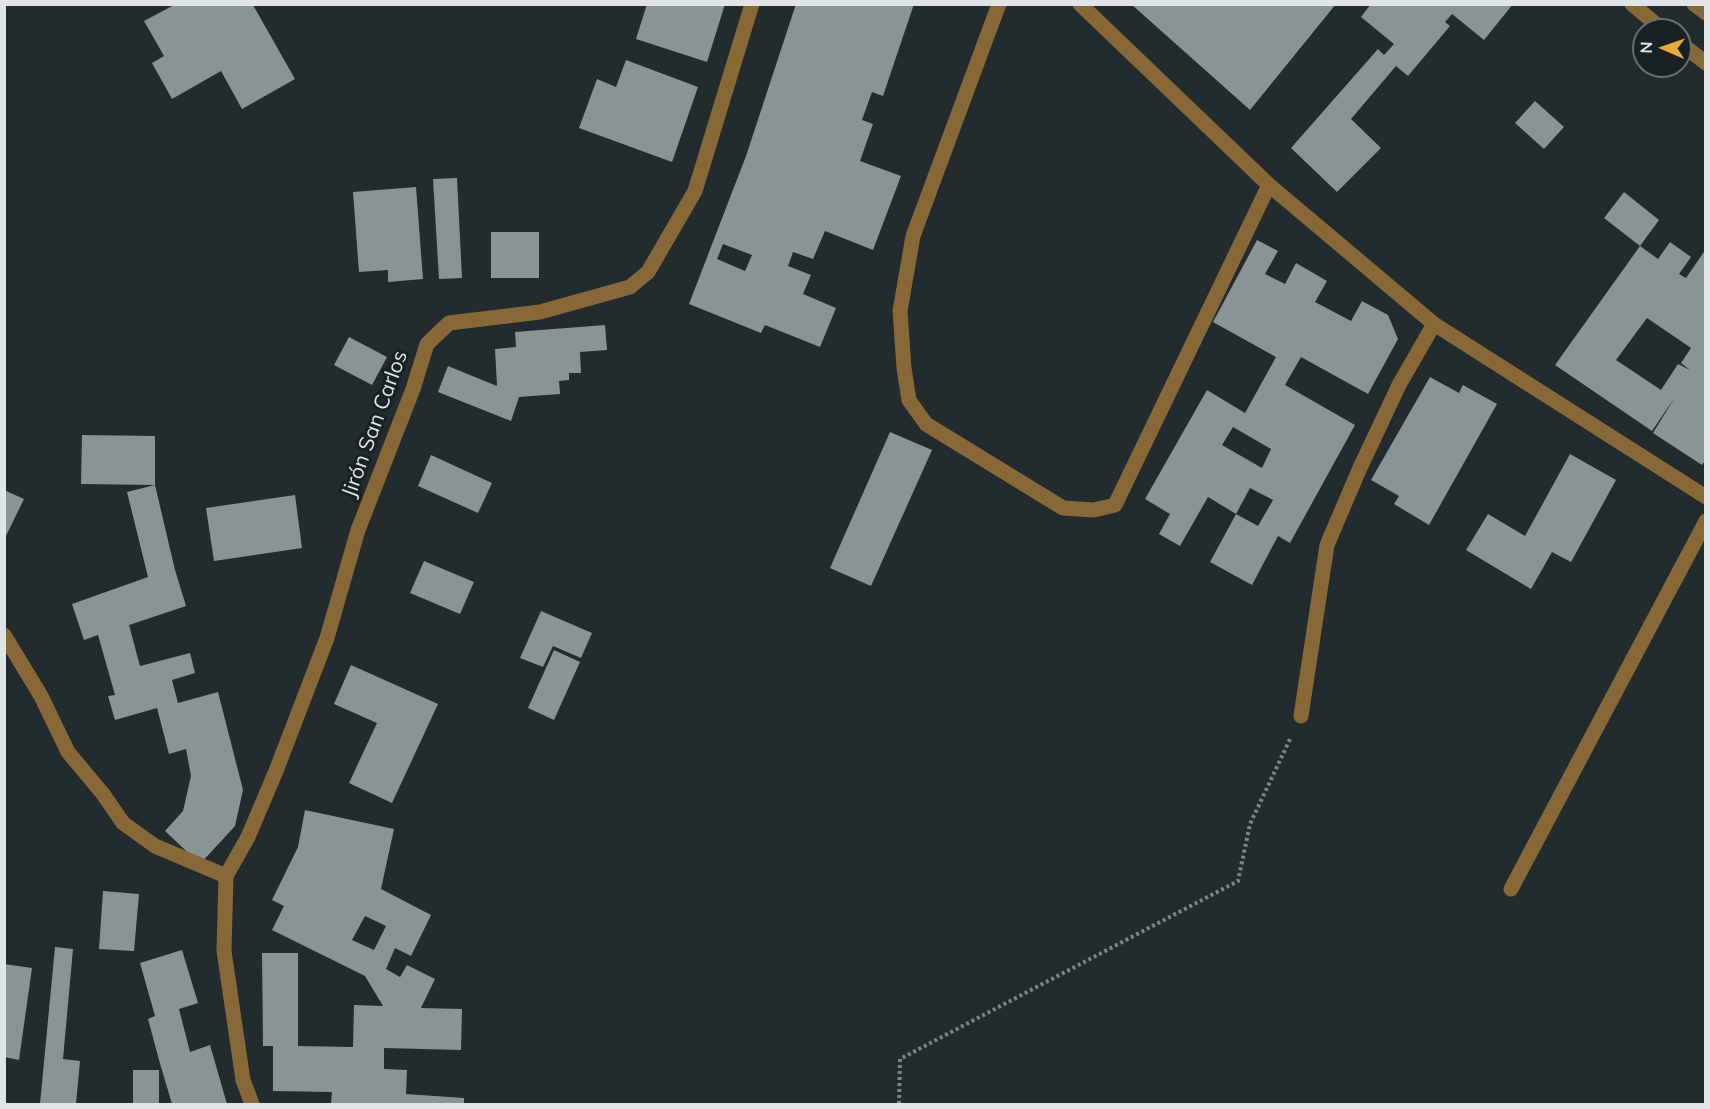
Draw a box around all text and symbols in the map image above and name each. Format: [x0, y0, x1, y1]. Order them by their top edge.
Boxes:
north arrow [1632, 18, 1692, 78]
text: N [1636, 41, 1656, 54]
street label: Jirón San Carlos [337, 347, 413, 501]

